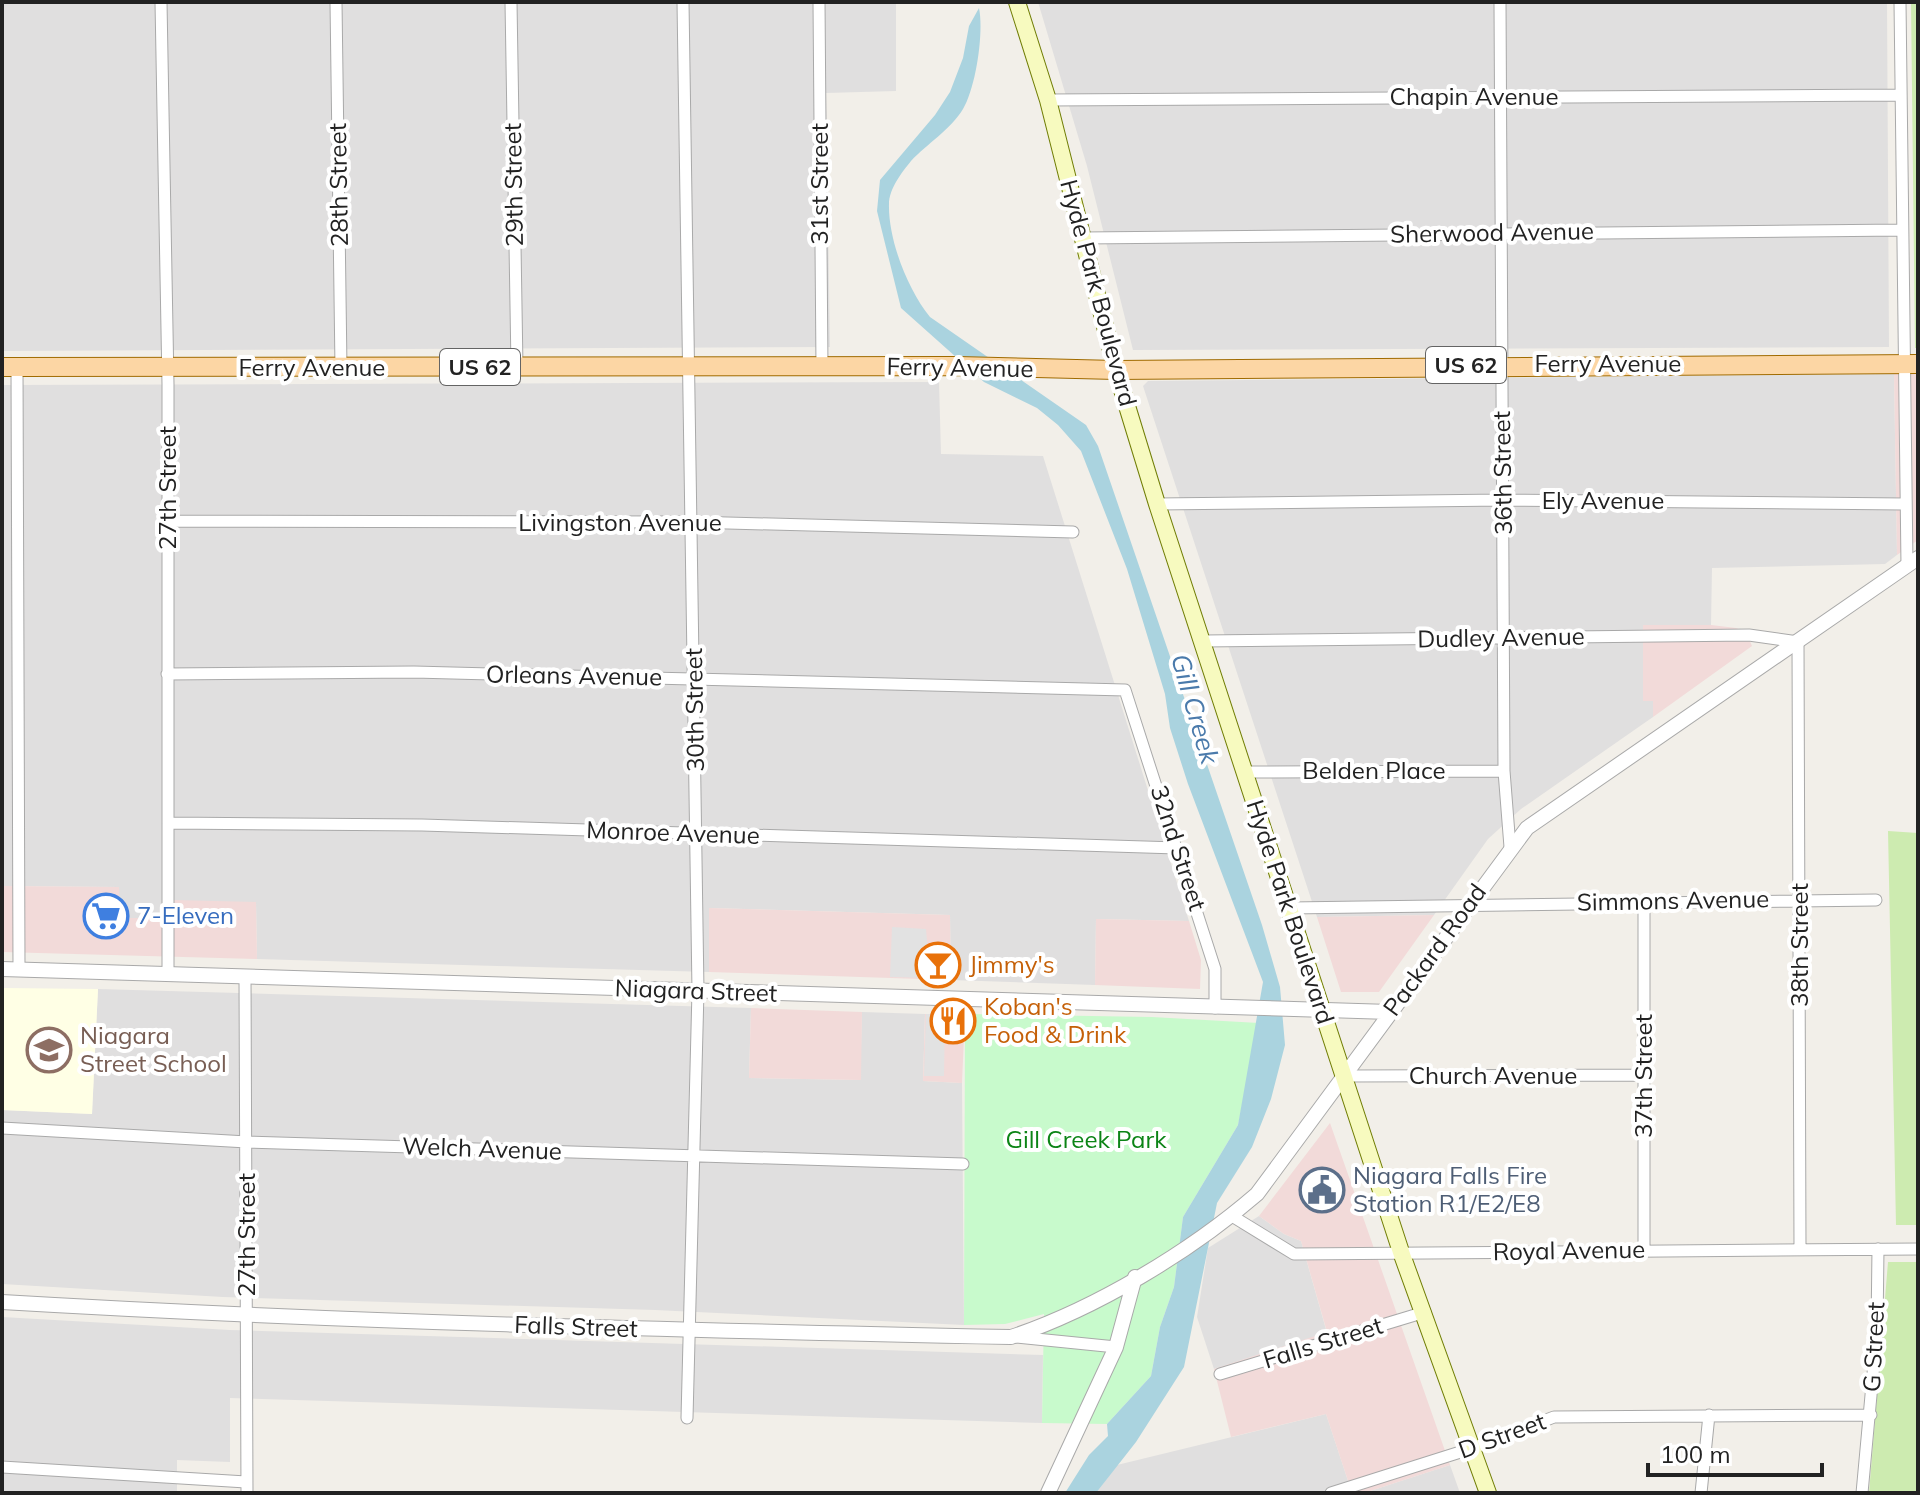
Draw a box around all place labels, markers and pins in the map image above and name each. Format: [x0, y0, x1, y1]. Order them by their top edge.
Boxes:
supermarket icon: 7-Eleven [82, 892, 130, 940]
place label: 7-Eleven [137, 900, 234, 930]
bar icon: Jimmy's [914, 941, 962, 989]
place label: Jimmy's [969, 949, 1055, 979]
place label: Koban's Food & Drink [984, 991, 1127, 1049]
restaurant icon: Koban's Food & Drink [929, 997, 977, 1045]
place label: Niagara Street School [80, 1020, 227, 1078]
school or university icon: Niagara Street School [25, 1026, 73, 1074]
place label: Niagara Falls Fire Station R1/E2/E8 [1353, 1160, 1547, 1218]
public building icon: Niagara Falls Fire Station R1/E2/E8 [1298, 1166, 1346, 1214]

